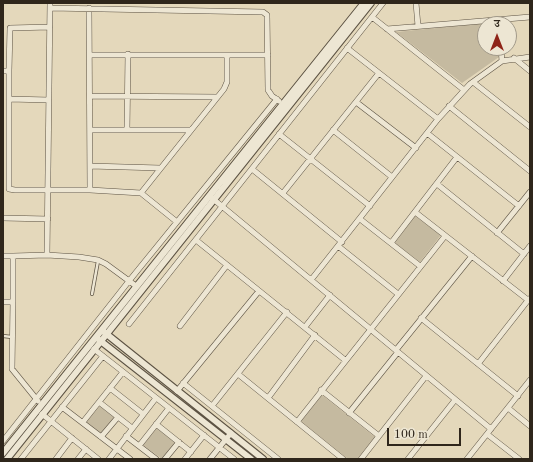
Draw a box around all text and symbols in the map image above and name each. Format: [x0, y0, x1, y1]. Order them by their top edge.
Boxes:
north arrow [477, 16, 517, 56]
text: उ [494, 19, 500, 30]
scale bar [389, 420, 463, 446]
text: 100 m [394, 429, 428, 441]

